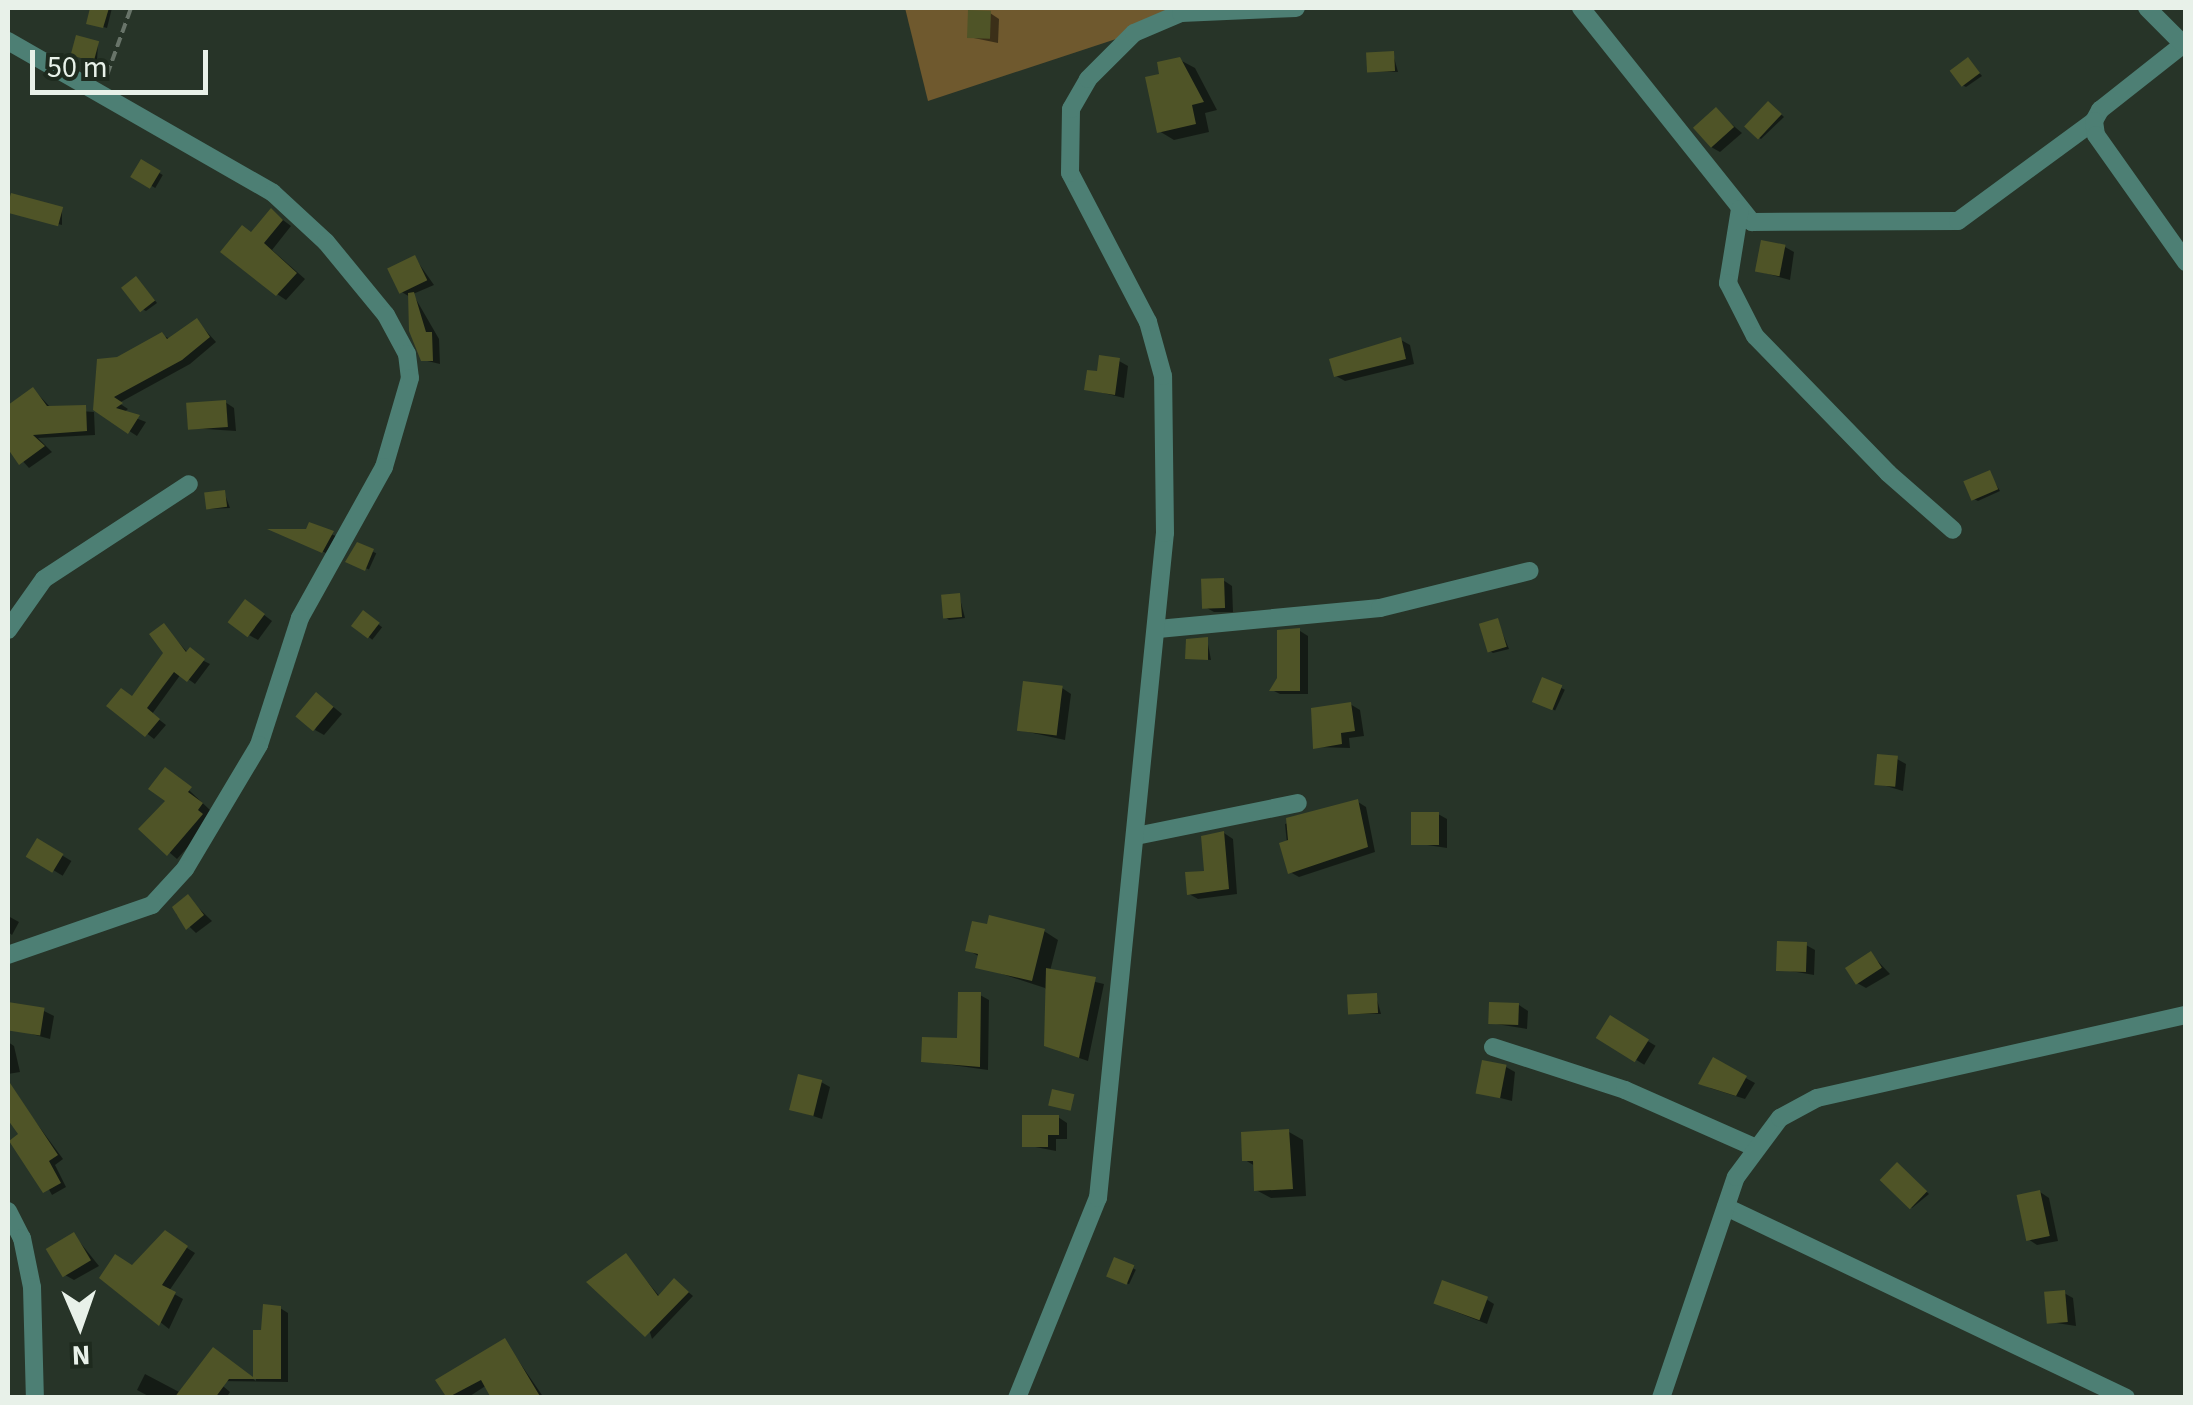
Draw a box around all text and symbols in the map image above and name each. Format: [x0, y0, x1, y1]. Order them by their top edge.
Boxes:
scale bar [35, 30, 212, 92]
text: 50 m [47, 46, 108, 89]
north arrow [30, 1275, 130, 1375]
text: N [71, 1335, 91, 1375]

